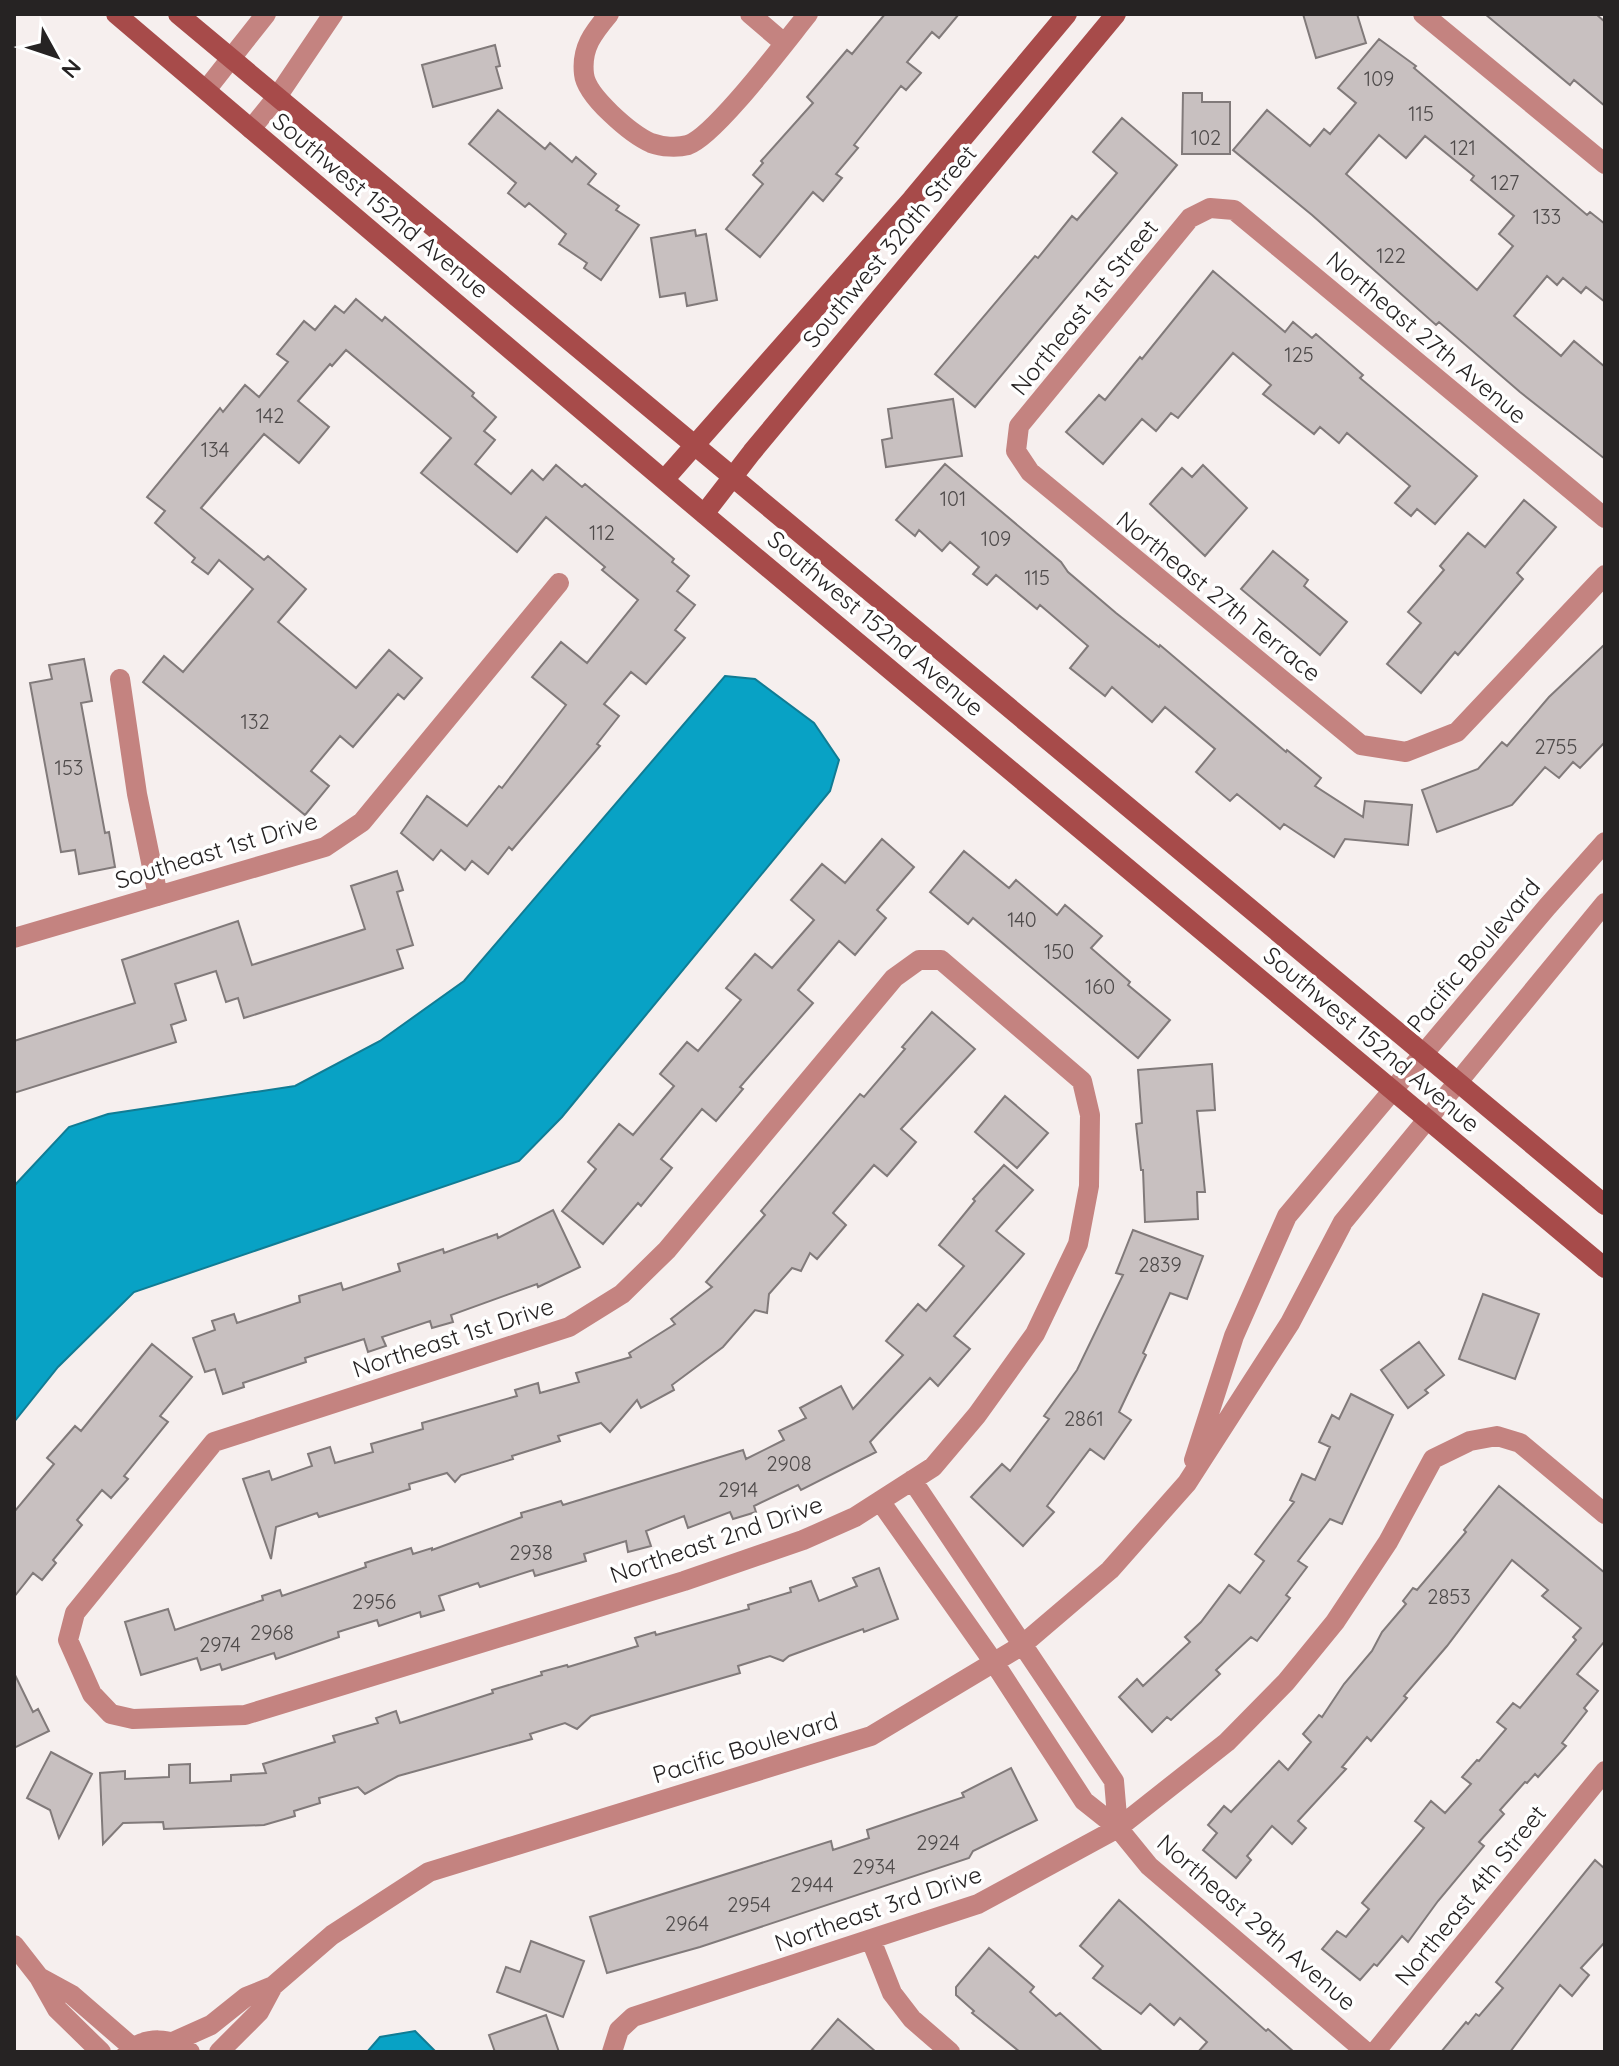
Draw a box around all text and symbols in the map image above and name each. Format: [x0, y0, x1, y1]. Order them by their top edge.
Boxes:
north arrow [16, 16, 96, 96]
text: N [55, 54, 87, 84]
house number: 109 [1364, 66, 1394, 91]
house number: 115 [1408, 101, 1434, 126]
street label: Southwest 152nd Avenue [267, 106, 495, 304]
house number: 102 [1191, 125, 1221, 150]
house number: 121 [1450, 135, 1476, 160]
street label: Southwest 320th Street [796, 139, 982, 353]
house number: 127 [1491, 170, 1519, 195]
house number: 133 [1533, 204, 1561, 229]
street label: Northeast 1st Street [1004, 213, 1164, 401]
house number: 122 [1376, 243, 1406, 268]
street label: Northeast 27th Avenue [1321, 244, 1533, 430]
house number: 125 [1284, 342, 1314, 367]
house number: 142 [256, 403, 284, 428]
house number: 134 [201, 437, 229, 462]
house number: 101 [940, 486, 966, 511]
street label: Northeast 27th Terrace [1111, 504, 1327, 688]
house number: 112 [589, 520, 615, 545]
street label: Southwest 152nd Avenue [762, 524, 990, 722]
house number: 109 [981, 526, 1011, 551]
house number: 115 [1024, 565, 1050, 590]
house number: 132 [241, 709, 269, 734]
house number: 2755 [1535, 734, 1577, 759]
house number: 153 [55, 755, 83, 780]
street label: Southeast 1st Drive [111, 805, 321, 895]
street label: Pacific Boulevard [1400, 872, 1546, 1038]
house number: 140 [1007, 907, 1037, 932]
house number: 150 [1044, 939, 1074, 964]
street label: Southwest 152nd Avenue [1258, 940, 1486, 1138]
house number: 160 [1085, 974, 1115, 999]
house number: 2839 [1138, 1252, 1182, 1277]
street label: Northeast 1st Drive [349, 1290, 557, 1384]
house number: 2861 [1064, 1406, 1104, 1431]
house number: 2908 [767, 1451, 811, 1476]
house number: 2914 [718, 1477, 758, 1502]
street label: Northeast 2nd Drive [606, 1488, 826, 1590]
house number: 2938 [509, 1540, 553, 1565]
house number: 2853 [1427, 1584, 1471, 1609]
house number: 2956 [352, 1589, 396, 1614]
house number: 2968 [250, 1620, 294, 1645]
house number: 2974 [199, 1632, 241, 1657]
street label: Pacific Boulevard [649, 1705, 841, 1789]
street label: Northeast 4th Street [1388, 1799, 1552, 1991]
street label: Northeast 29th Avenue [1151, 1827, 1363, 2017]
house number: 2924 [916, 1830, 960, 1855]
house number: 2934 [852, 1854, 896, 1879]
street label: Northeast 3rd Drive [770, 1858, 986, 1958]
house number: 2944 [790, 1872, 834, 1897]
house number: 2954 [727, 1892, 771, 1917]
house number: 2964 [665, 1911, 709, 1936]

